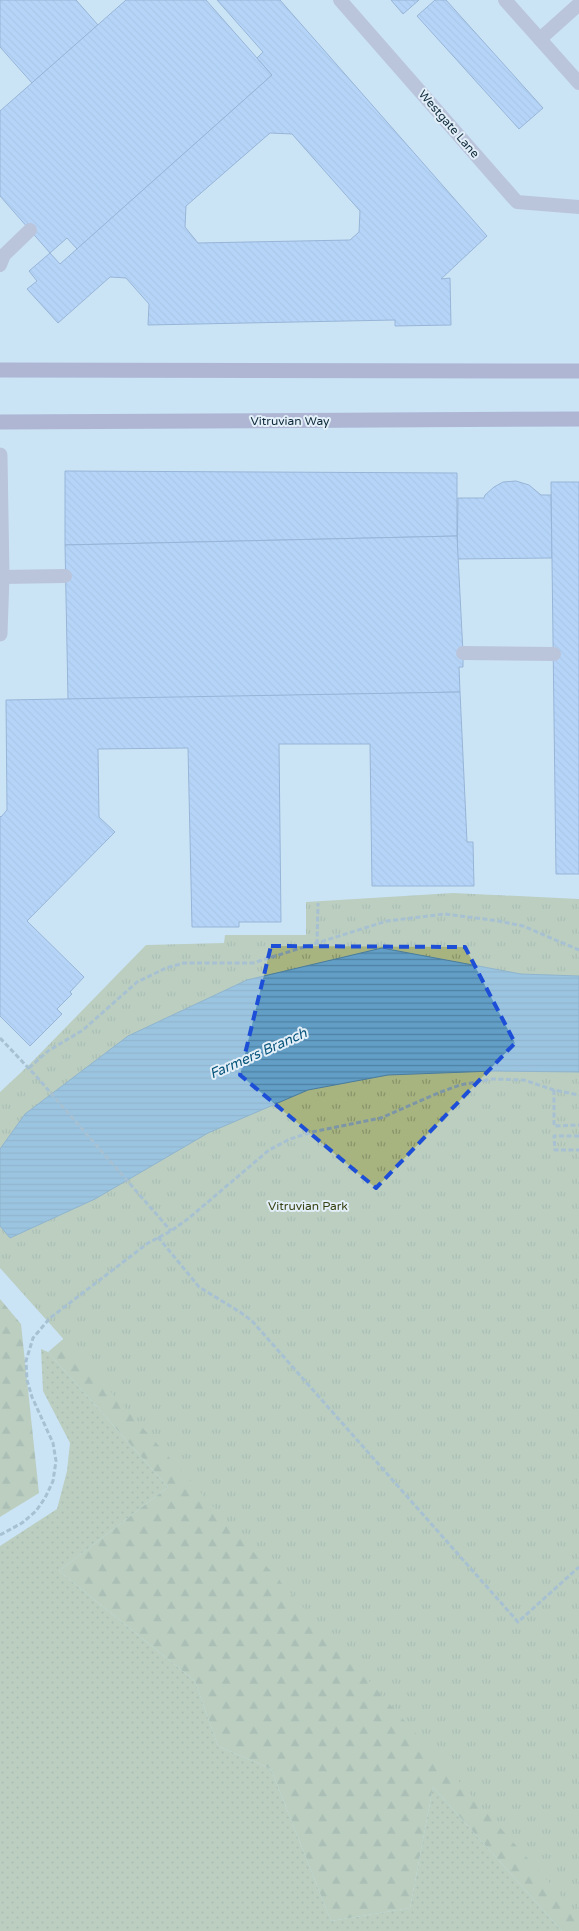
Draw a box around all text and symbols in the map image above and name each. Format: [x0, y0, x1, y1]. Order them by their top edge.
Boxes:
street label: Westgate Lane [416, 87, 482, 161]
street label: Vitruvian Way [251, 414, 330, 428]
water label: Farmers Branch [207, 1024, 310, 1082]
park label: Vitruvian Park [268, 1199, 348, 1213]

